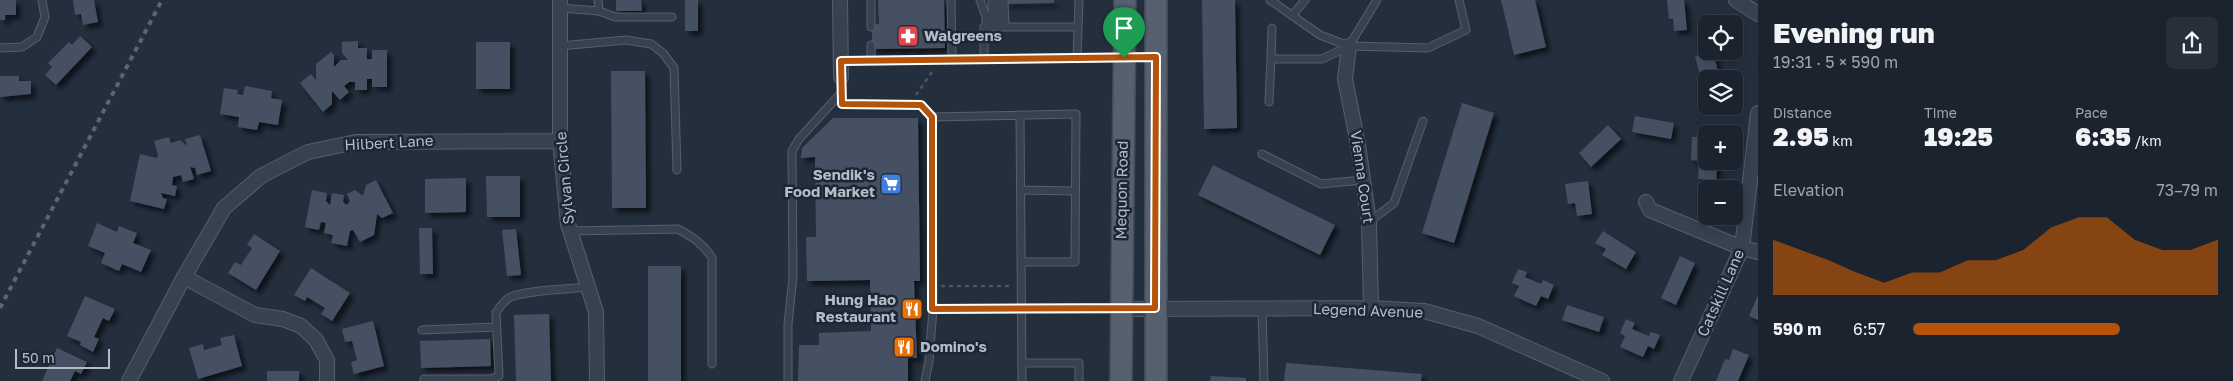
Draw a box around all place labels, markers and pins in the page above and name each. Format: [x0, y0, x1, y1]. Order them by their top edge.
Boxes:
pin [1103, 7, 1145, 58]
pharmacy icon: Walgreens [896, 24, 920, 48]
place label: Walgreens [924, 26, 1002, 44]
place label: Sendik's Food Market [784, 165, 875, 200]
supermarket icon: Sendik's Food Market [879, 172, 903, 196]
place label: Hung Hao Restaurant [816, 290, 896, 325]
restaurant icon: Hung Hao Restaurant [900, 297, 924, 321]
restaurant icon: Domino's [892, 335, 916, 359]
place label: Domino's [920, 337, 987, 355]

